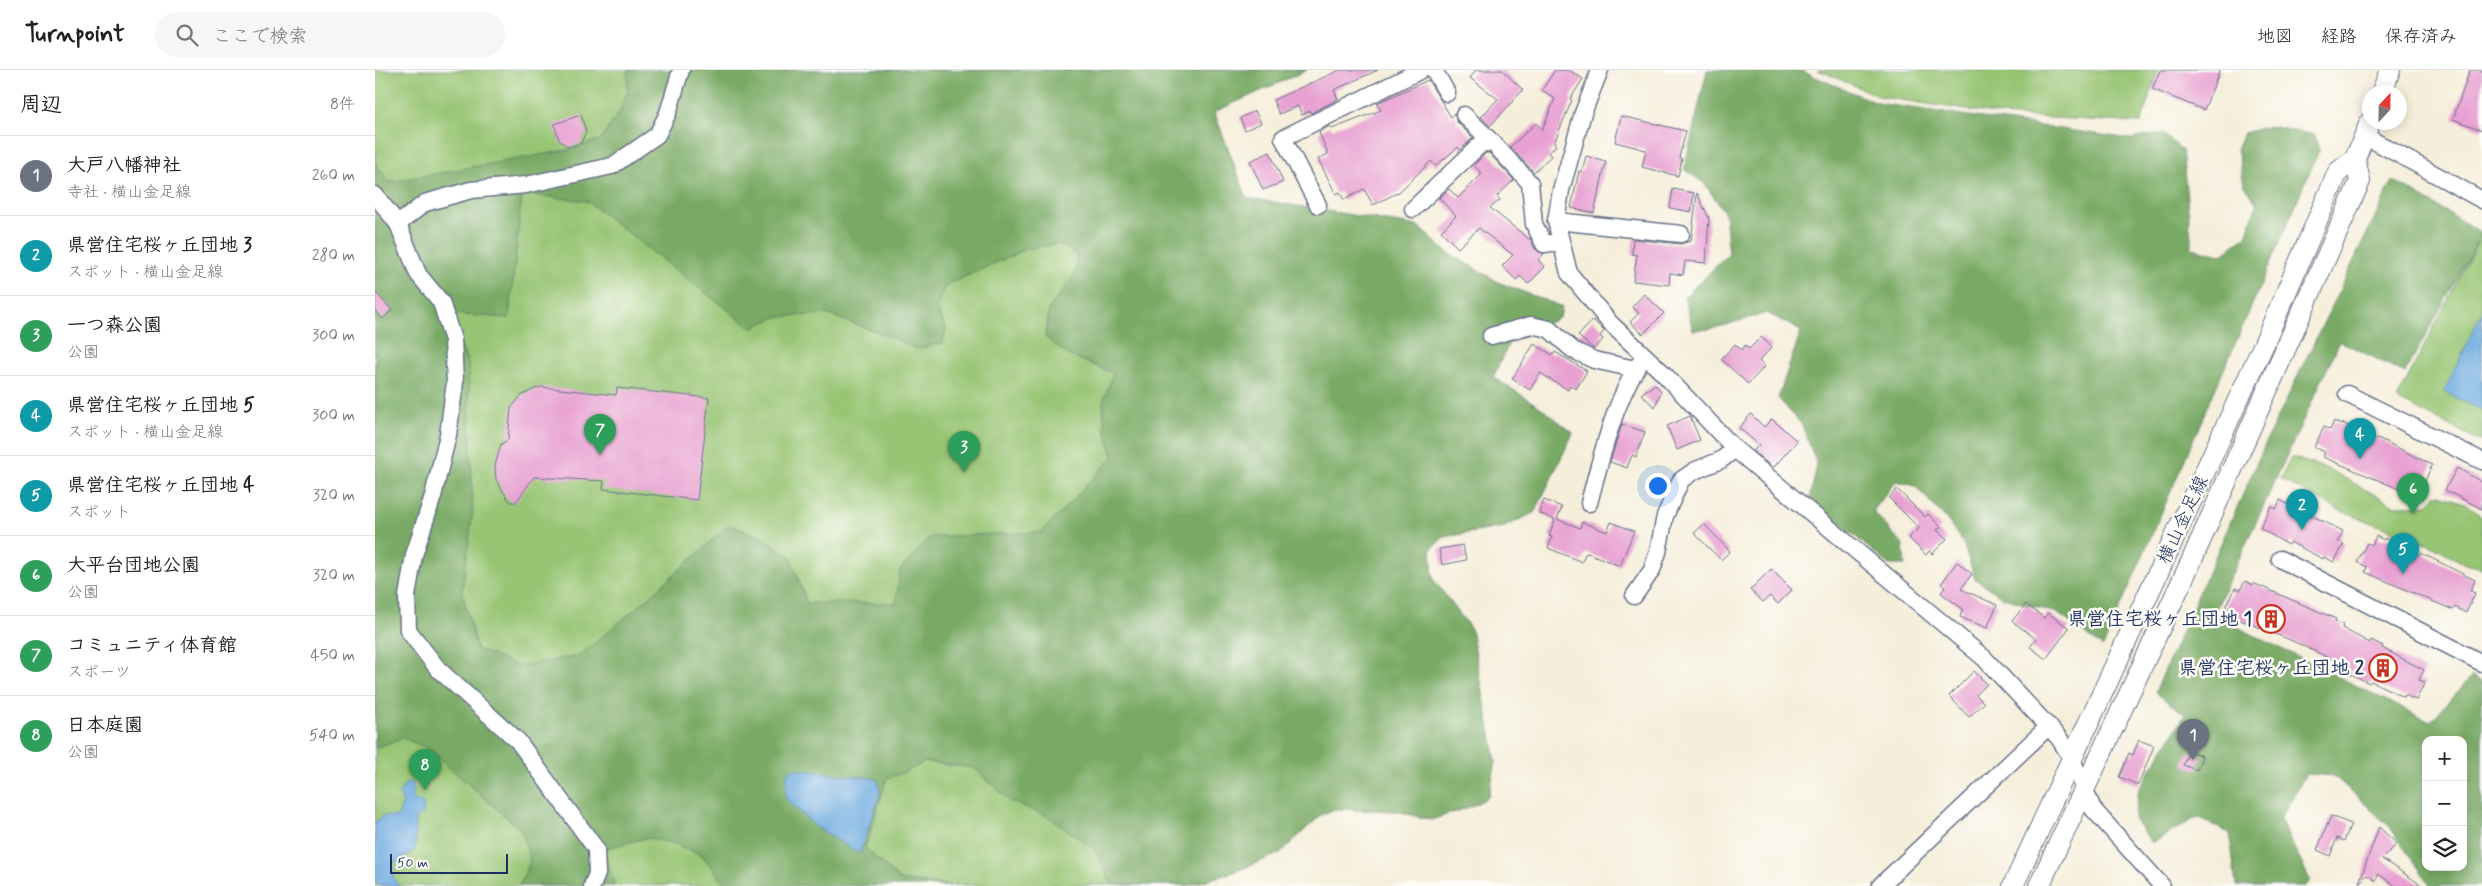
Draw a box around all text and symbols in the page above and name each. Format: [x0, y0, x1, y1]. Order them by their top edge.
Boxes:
search box [155, 12, 505, 57]
text: Turnpoint [25, 19, 125, 50]
icon: search [173, 21, 201, 49]
text: ここで検索 [213, 24, 308, 49]
text: 地図 [2257, 25, 2293, 49]
text: 経路 [2321, 25, 2357, 49]
text: 保存済み [2385, 25, 2457, 49]
north arrow [2362, 85, 2407, 130]
text: 周辺 [20, 91, 62, 119]
text: 8件 [330, 94, 355, 115]
text: 大戸八幡神社 [67, 153, 181, 178]
text: 1 [32, 165, 40, 186]
text: 260 m [312, 165, 355, 186]
text: 寺社 · 横山金足線 [67, 182, 191, 203]
text: 県営住宅桜ヶ丘団地 3 [67, 233, 252, 258]
text: 2 [32, 245, 40, 266]
text: 280 m [312, 245, 355, 266]
text: スポット · 横山金足線 [67, 262, 223, 283]
text: 一つ森公園 [67, 313, 162, 338]
text: 3 [32, 325, 40, 346]
text: 300 m [312, 325, 355, 346]
text: 公園 [67, 342, 99, 363]
text: 県営住宅桜ヶ丘団地 5 [67, 393, 255, 418]
text: 4 [31, 405, 41, 426]
text: 300 m [312, 405, 355, 426]
pin: 7 [584, 414, 616, 455]
pin: 4 [2344, 418, 2376, 459]
text: スポット · 横山金足線 [67, 422, 223, 443]
pin: 3 [948, 431, 980, 472]
street label: 横山金足線 [2152, 472, 2214, 568]
text: 県営住宅桜ヶ丘団地 4 [67, 473, 254, 498]
your location [1645, 473, 1671, 499]
pin: 6 [2397, 473, 2429, 514]
text: 5 [31, 485, 41, 506]
text: 320 m [313, 485, 355, 506]
pin: 2 [2286, 489, 2318, 530]
text: スポット [67, 502, 131, 523]
pin: 5 [2387, 533, 2419, 574]
text: 大平台団地公園 [67, 553, 200, 578]
text: 6 [32, 565, 40, 586]
text: 320 m [313, 565, 355, 586]
text: 公園 [67, 582, 99, 603]
building icon: 県営住宅桜ヶ丘団地 1 [2256, 604, 2286, 634]
place label: 県営住宅桜ヶ丘団地 1 [2067, 607, 2252, 632]
text: コミュニティ体育館 [67, 633, 237, 658]
text: 7 [31, 645, 41, 666]
text: 450 m [310, 645, 355, 666]
building icon: 県営住宅桜ヶ丘団地 2 [2368, 653, 2398, 683]
place label: 県営住宅桜ヶ丘団地 2 [2179, 656, 2365, 681]
text: スポーツ [67, 662, 131, 683]
text: 日本庭園 [67, 713, 143, 738]
pin: 1 [2177, 719, 2209, 760]
text: 8 [31, 725, 41, 746]
text: 540 m [309, 725, 355, 746]
map controls [2422, 736, 2467, 871]
button: + [2422, 736, 2467, 781]
text: 公園 [67, 742, 99, 763]
pin: 8 [409, 749, 441, 790]
button: − [2422, 781, 2467, 826]
button: layers [2422, 826, 2467, 871]
scale bar [390, 851, 507, 874]
text: 50 m [397, 854, 428, 872]

